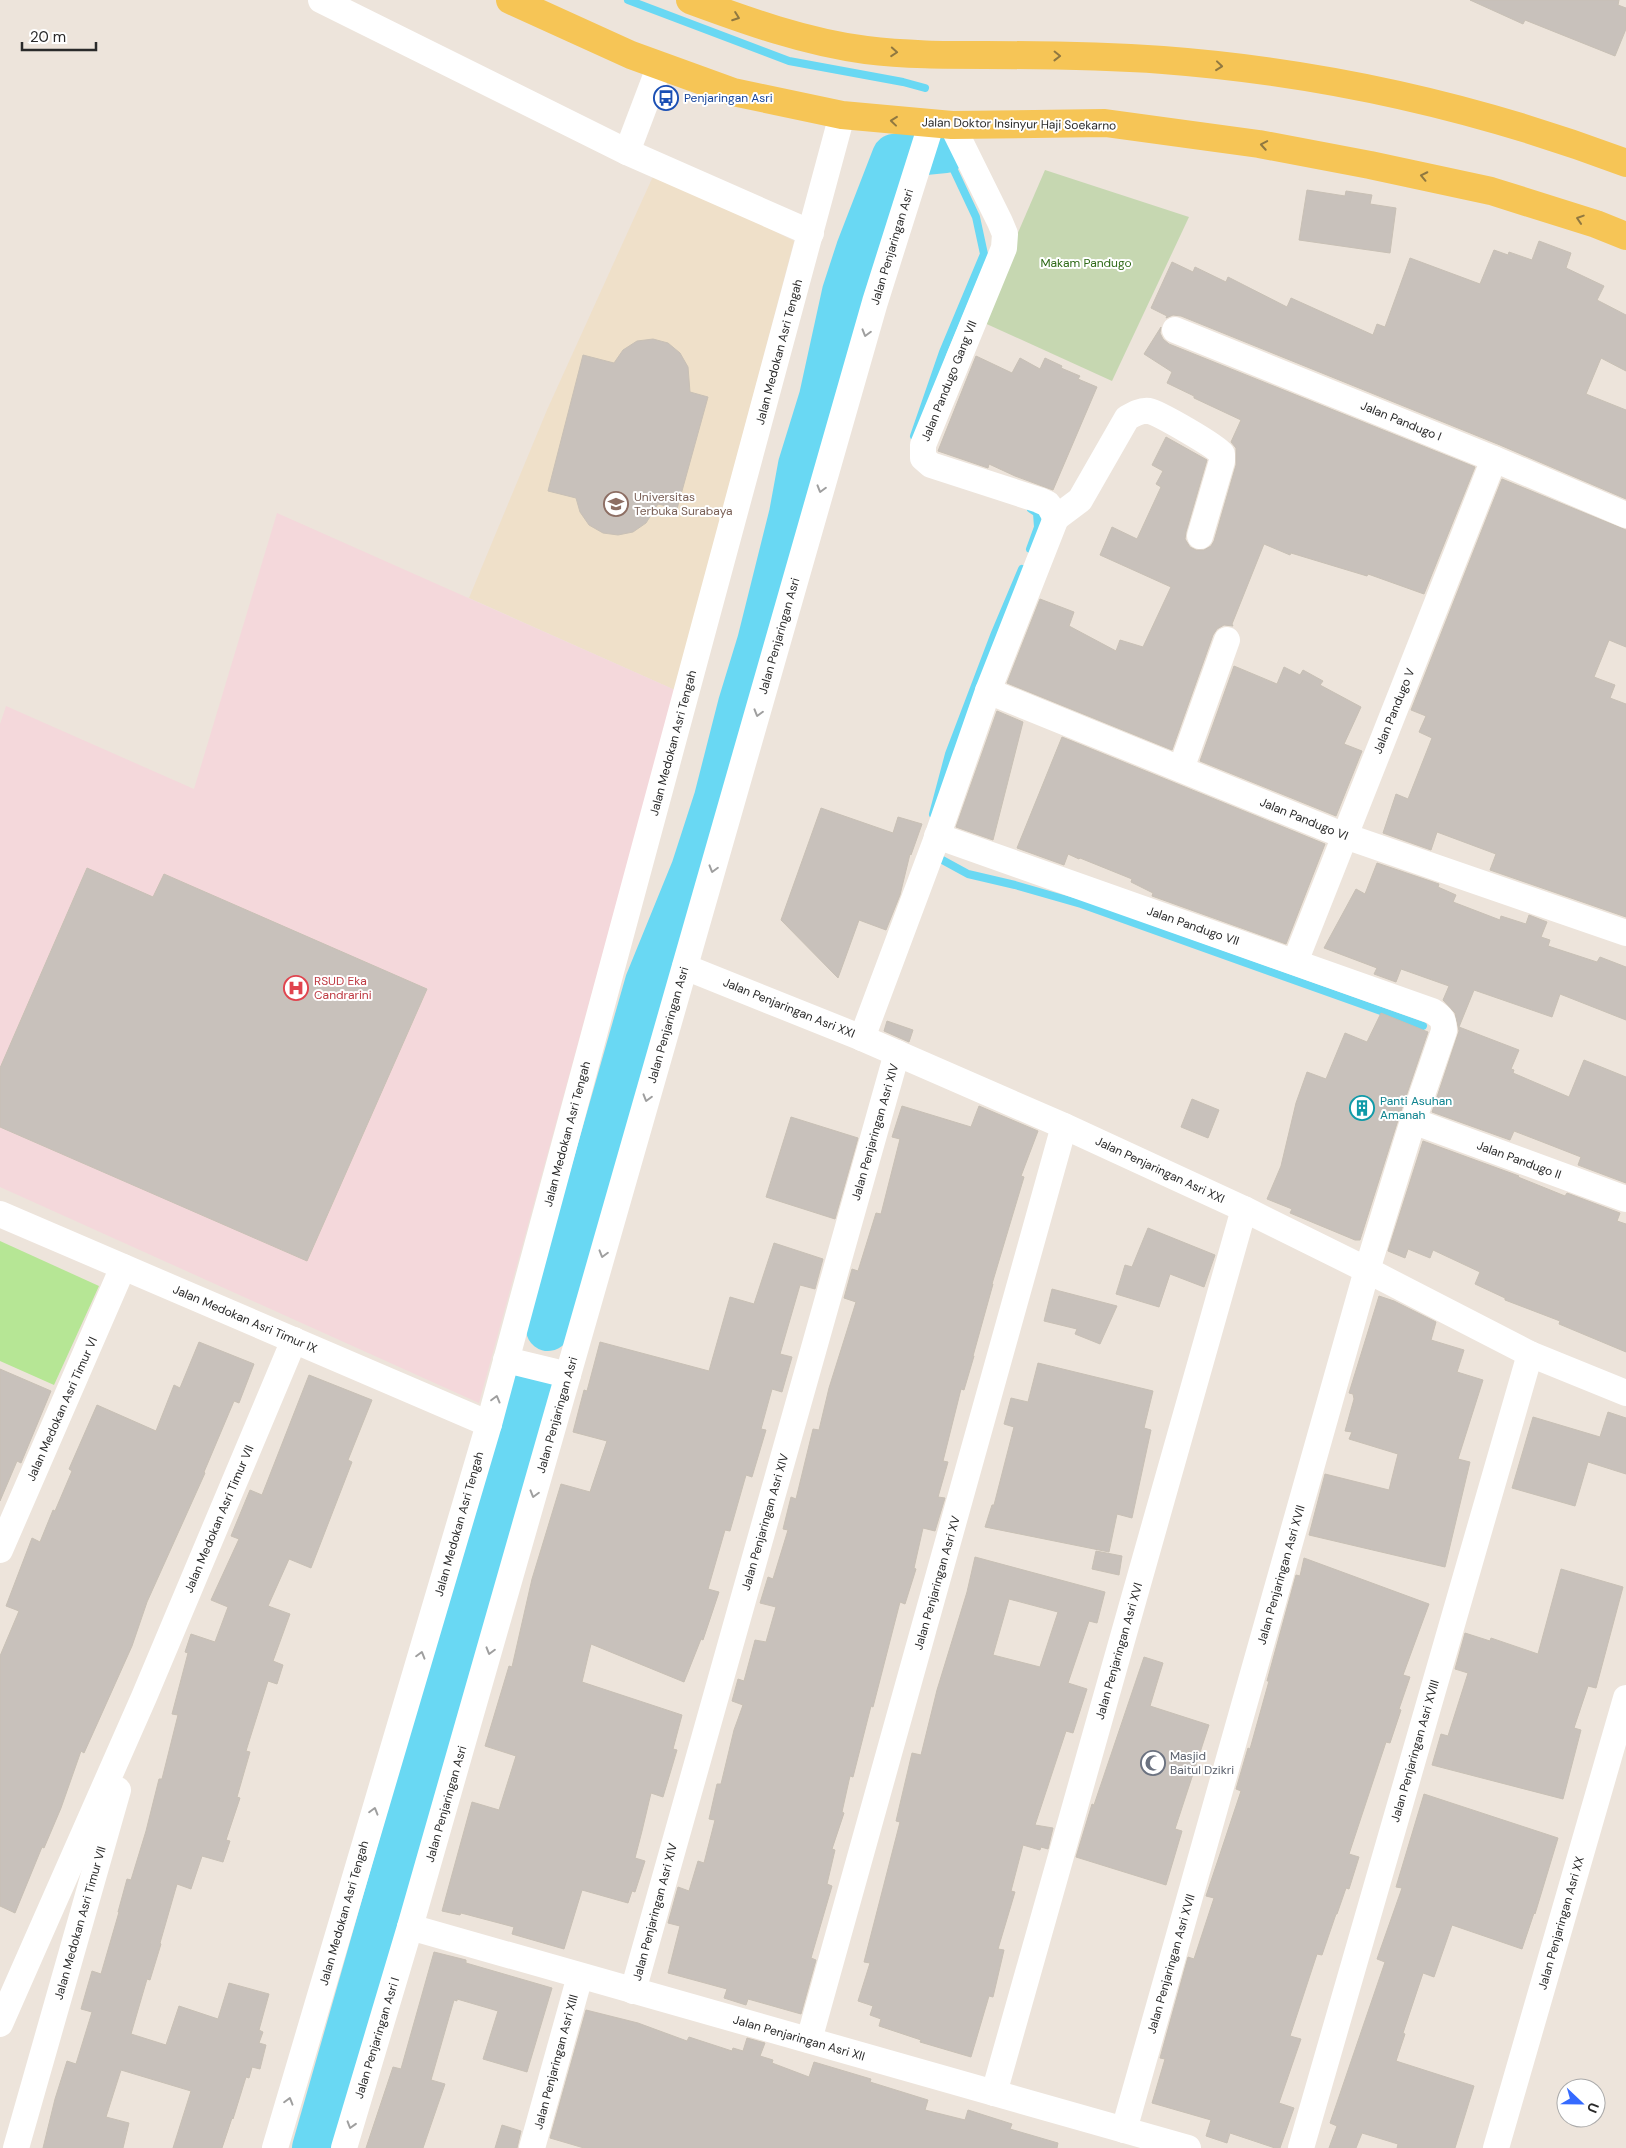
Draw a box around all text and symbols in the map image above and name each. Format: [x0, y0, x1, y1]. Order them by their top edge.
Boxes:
one-way arrow [731, 11, 740, 21]
scale bar [22, 20, 96, 52]
text: 20 m [30, 27, 66, 47]
one-way arrow [890, 46, 898, 57]
one-way arrow [1053, 51, 1061, 62]
one-way arrow [1215, 60, 1223, 71]
bus stop icon: Penjaringan Asri [653, 85, 679, 111]
place label: Penjaringan Asri [684, 90, 773, 106]
street label: Jalan Doktor Insinyur Haji Soekarno [922, 114, 1116, 134]
one-way arrow [889, 115, 897, 126]
one-way arrow [1260, 140, 1269, 150]
one-way arrow [1419, 171, 1428, 182]
street label: Jalan Penjaringan Asri [867, 187, 917, 307]
one-way arrow [1577, 215, 1585, 225]
park label: Makam Pandugo [1040, 255, 1132, 271]
street label: Jalan Medokan Asri Tengah [752, 277, 806, 426]
street label: Jalan Pandugo Gang VII [917, 318, 981, 444]
one-way arrow [862, 328, 872, 336]
street label: Jalan Pandugo I [1358, 397, 1444, 445]
one-way arrow [817, 484, 827, 493]
place label: Universitas Terbuka Surabaya [634, 489, 733, 519]
school or university icon: Universitas Terbuka Surabaya [603, 491, 629, 517]
street label: Jalan Penjaringan Asri [755, 576, 803, 696]
street label: Jalan Pandugo V [1370, 666, 1418, 756]
street label: Jalan Medokan Asri Tengah [646, 668, 700, 817]
one-way arrow [753, 708, 763, 716]
street label: Jalan Pandugo VI [1257, 794, 1351, 844]
one-way arrow [708, 864, 718, 872]
street label: Jalan Pandugo VII [1145, 903, 1241, 949]
street label: Jalan Penjaringan Asri [644, 965, 692, 1085]
place label: RSUD Eka Candrarini [314, 973, 372, 1003]
street label: Jalan Penjaringan Asri XXI [721, 974, 857, 1042]
hospital icon: RSUD Eka Candrarini [283, 975, 309, 1001]
street label: Jalan Medokan Asri Tengah [540, 1059, 594, 1208]
street label: Jalan Penjaringan Asri XIV [848, 1062, 902, 1202]
one-way arrow [643, 1093, 653, 1101]
place label: Panti Asuhan Amanah [1380, 1093, 1452, 1123]
building icon: Panti Asuhan Amanah [1349, 1095, 1375, 1121]
street label: Jalan Penjaringan Asri XXI [1093, 1133, 1227, 1207]
street label: Jalan Pandugo II [1475, 1137, 1563, 1183]
one-way arrow [598, 1250, 609, 1258]
street label: Jalan Medokan Asri Timur IX [170, 1281, 320, 1357]
street label: Jalan Medokan Asri Timur VI [23, 1334, 101, 1484]
street label: Jalan Penjaringan Asri [533, 1355, 581, 1475]
one-way arrow [490, 1394, 501, 1403]
street label: Jalan Medokan Asri Timur VII [181, 1443, 257, 1595]
street label: Jalan Medokan Asri Tengah [431, 1450, 487, 1598]
street label: Jalan Penjaringan Asri XIV [738, 1452, 792, 1592]
one-way arrow [530, 1490, 540, 1498]
street label: Jalan Penjaringan Asri XVII [1253, 1503, 1309, 1647]
street label: Jalan Penjaringan Asri XV [910, 1514, 964, 1652]
street label: Jalan Penjaringan Asri XVI [1092, 1581, 1146, 1721]
one-way arrow [485, 1646, 495, 1654]
one-way arrow [415, 1652, 425, 1660]
street label: Jalan Penjaringan Asri XVIII [1387, 1678, 1443, 1824]
street label: Jalan Penjaringan Asri [422, 1744, 470, 1864]
place label: Masjid Baitul Dzikri [1170, 1748, 1234, 1778]
mosque icon: Masjid Baitul Dzikri [1140, 1750, 1166, 1776]
one-way arrow [369, 1808, 379, 1816]
street label: Jalan Medokan Asri Tengah [316, 1839, 372, 1987]
street label: Jalan Penjaringan Asri XIV [629, 1841, 681, 1983]
street label: Jalan Medokan Asri Timur VII [50, 1844, 110, 2002]
street label: Jalan Penjaringan Asri XX [1534, 1854, 1588, 1992]
street label: Jalan Penjaringan Asri XVII [1143, 1892, 1199, 2036]
street label: Jalan Penjaringan Asri I [351, 1975, 403, 2101]
street label: Jalan Penjaringan Asri XIII [530, 1993, 582, 2131]
street label: Jalan Penjaringan Asri XII [731, 2012, 867, 2064]
north arrow [1556, 2078, 1606, 2128]
one-way arrow [283, 2098, 293, 2106]
text: U [1583, 2100, 1603, 2116]
one-way arrow [347, 2120, 357, 2129]

